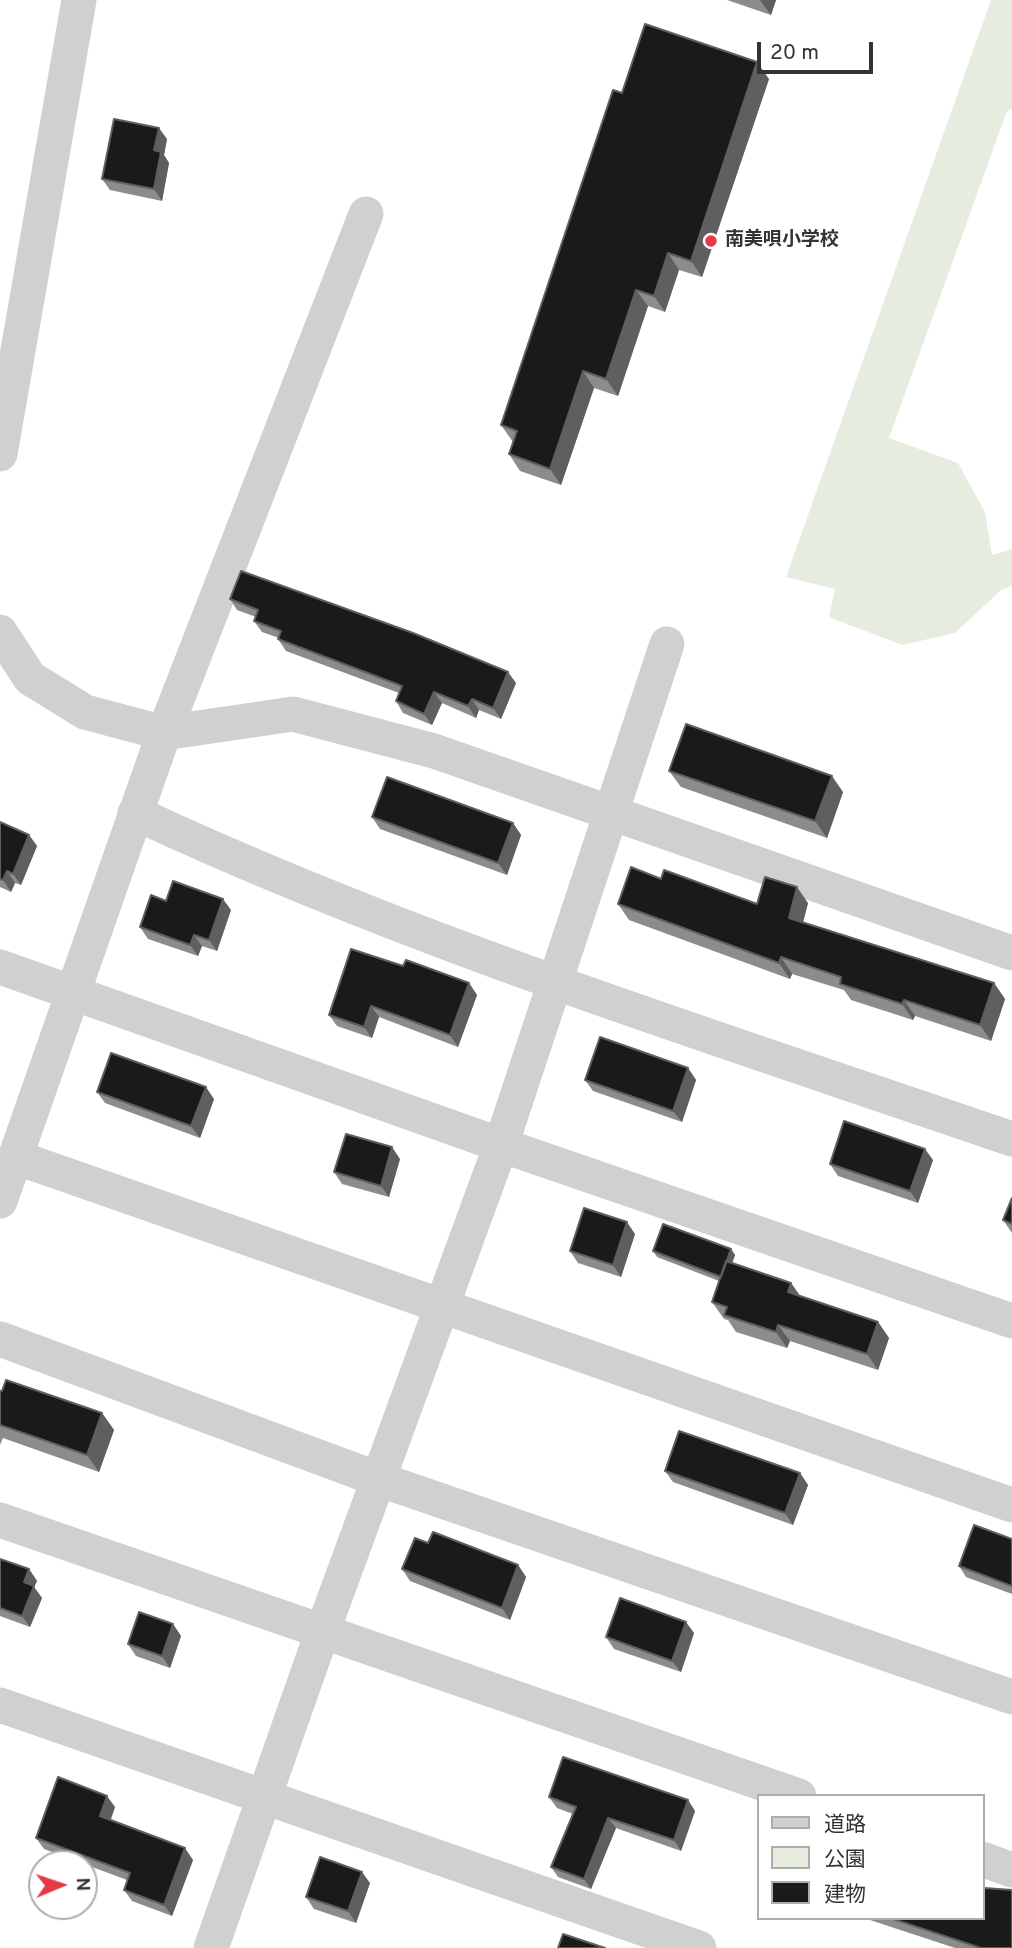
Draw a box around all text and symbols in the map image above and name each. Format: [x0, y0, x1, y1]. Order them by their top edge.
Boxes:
scale bar [760, 28, 876, 72]
text: 20 m [770, 40, 819, 67]
place label: 南美唄小学校 [725, 230, 839, 252]
marker: 南美唄小学校 [703, 233, 719, 249]
legend [757, 1794, 984, 1920]
text: 道路 [824, 1812, 866, 1839]
text: 公園 [824, 1847, 866, 1874]
north arrow [28, 1850, 98, 1920]
text: N [70, 1877, 94, 1892]
text: 建物 [824, 1882, 866, 1909]

